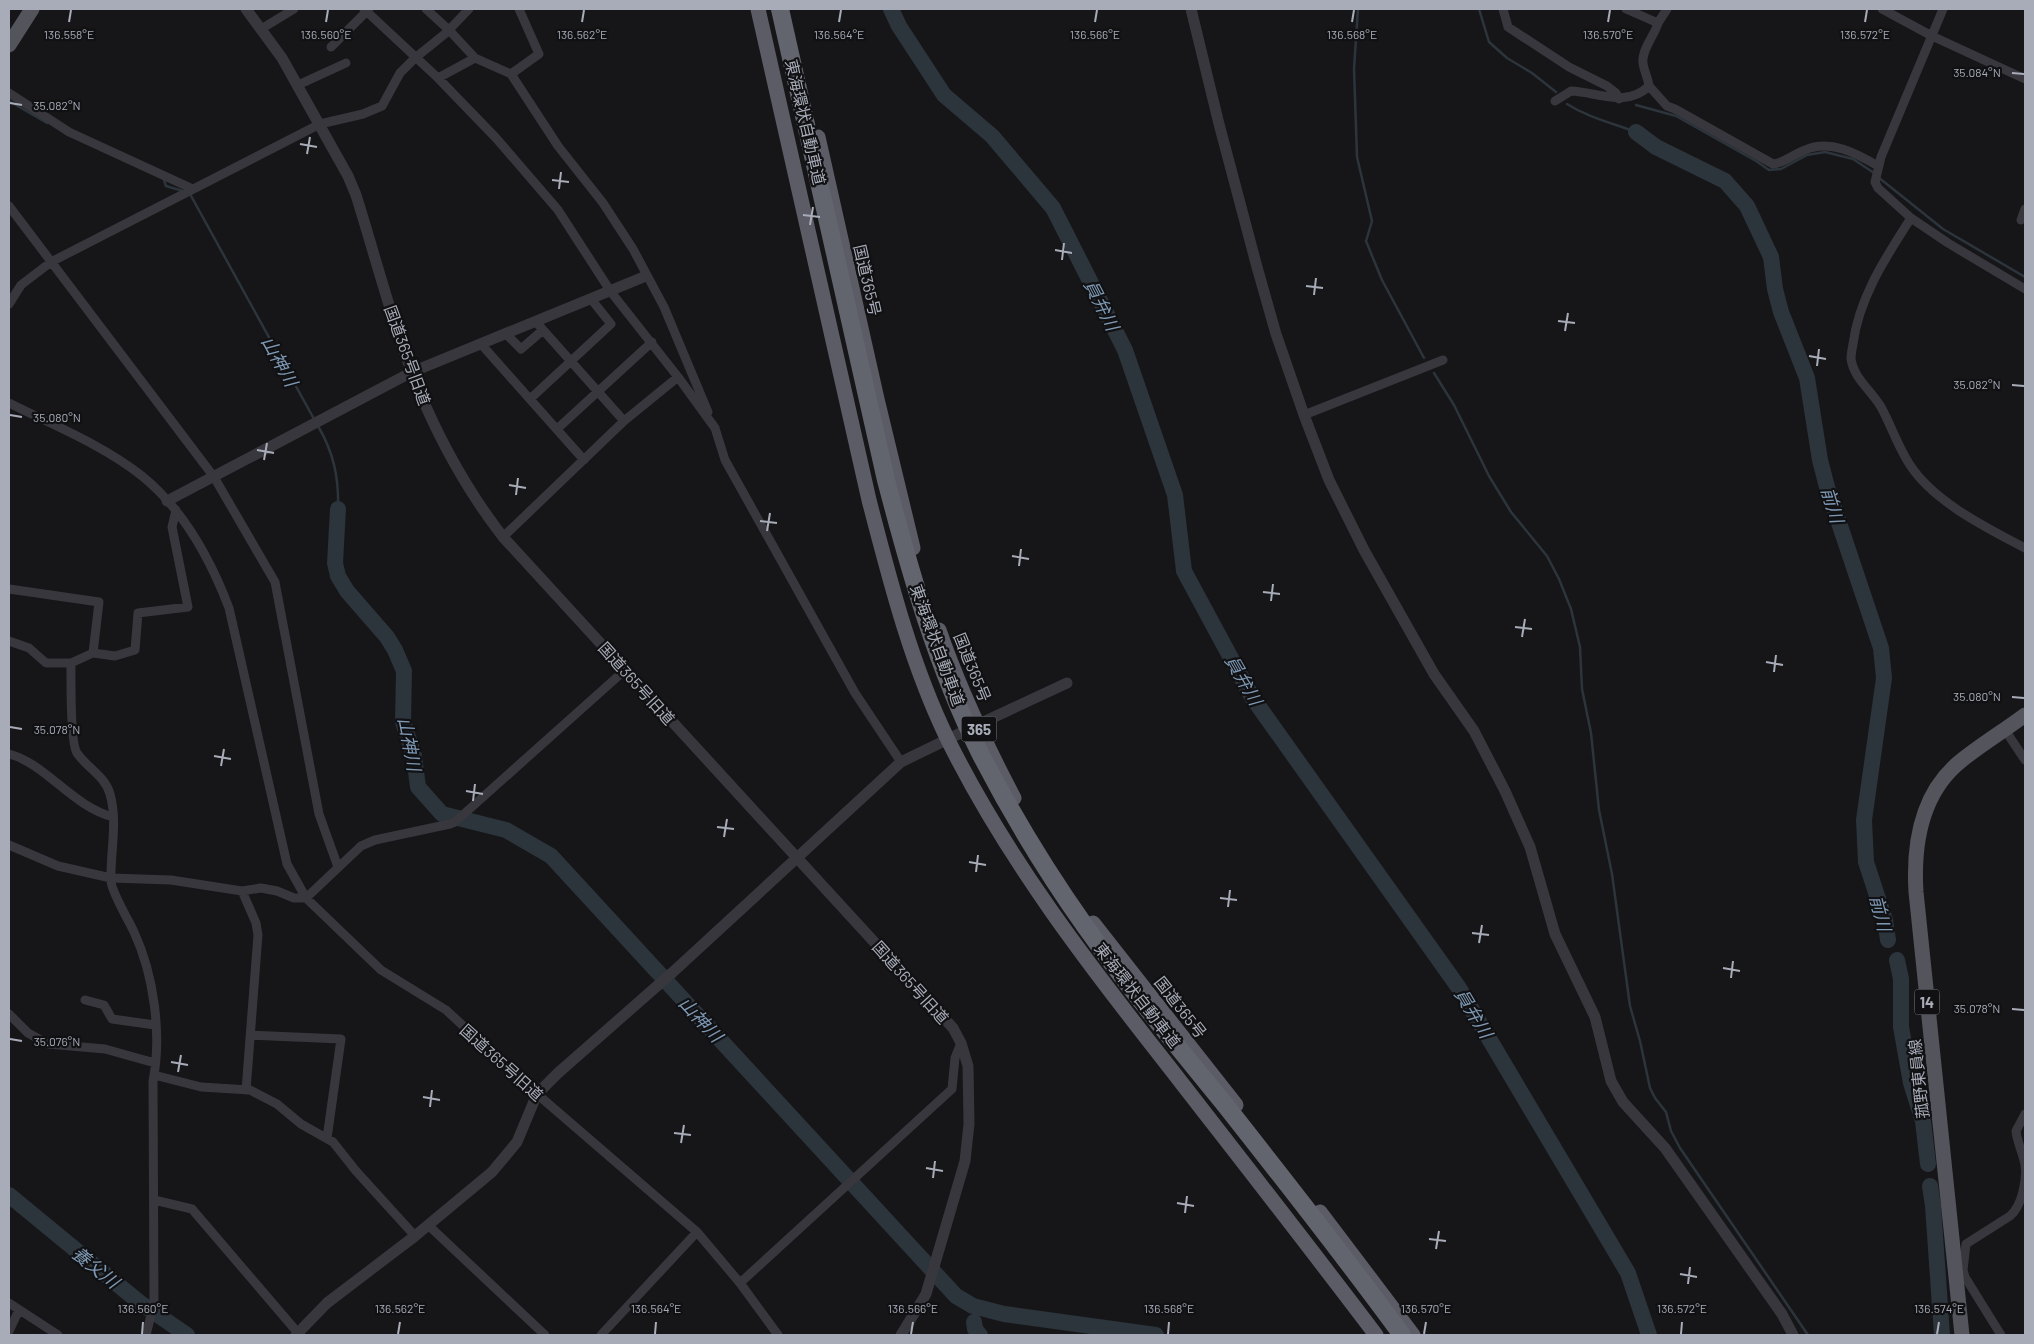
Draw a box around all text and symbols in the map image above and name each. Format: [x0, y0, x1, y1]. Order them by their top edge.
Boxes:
text: 136.558°E [44, 27, 94, 41]
text: 136.560°E [301, 27, 351, 41]
text: 136.562°E [557, 27, 607, 41]
text: 136.564°E [814, 27, 864, 41]
text: 136.566°E [1070, 27, 1120, 41]
text: 136.568°E [1327, 27, 1377, 41]
text: 136.570°E [1583, 27, 1633, 41]
text: 136.572°E [1840, 27, 1890, 41]
street label: 東海環状自動車道 [782, 57, 830, 187]
text: 35.084°N [1953, 65, 2001, 79]
text: 35.082°N [33, 98, 81, 112]
street label: 国道365号 [851, 242, 885, 318]
water label: 員弁川 [1080, 276, 1125, 336]
street label: 国道365号旧道 [381, 303, 435, 407]
water label: 山神川 [257, 332, 304, 392]
text: 35.082°N [1953, 377, 2001, 391]
text: 35.080°N [33, 410, 81, 424]
water label: 前川 [1817, 485, 1849, 527]
street label: 東海環状自動車道 [907, 582, 969, 708]
street label: 国道365号 [951, 630, 995, 704]
street label: 国道365号旧道 [595, 638, 679, 728]
water label: 員弁川 [1221, 651, 1268, 711]
text: 35.080°N [1953, 689, 2001, 703]
water label: 山神川 [394, 715, 426, 775]
road number: 365 [962, 716, 996, 742]
text: 35.078°N [34, 722, 80, 736]
water label: 前川 [1866, 893, 1897, 935]
street label: 国道365号旧道 [869, 937, 953, 1027]
street label: 東海環状自動車道 [1091, 939, 1185, 1051]
street label: 国道365号 [1151, 972, 1211, 1042]
water label: 員弁川 [1451, 984, 1498, 1044]
road number: 14 [1914, 990, 1940, 1014]
water label: 山神川 [675, 992, 729, 1048]
text: 35.078°N [1954, 1001, 2000, 1015]
street label: 国道365号旧道 [457, 1020, 547, 1104]
text: 35.076°N [34, 1034, 80, 1048]
street label: 菰野東員線 [1904, 1038, 1932, 1120]
water label: 養父川 [68, 1241, 125, 1294]
text: 136.560°E [118, 1301, 168, 1315]
text: 136.562°E [375, 1301, 425, 1315]
text: 136.564°E [631, 1301, 681, 1315]
text: 136.566°E [888, 1301, 938, 1315]
text: 136.568°E [1144, 1301, 1194, 1315]
text: 136.570°E [1401, 1301, 1451, 1315]
text: 136.572°E [1657, 1301, 1707, 1315]
text: 136.574°E [1914, 1301, 1964, 1315]

